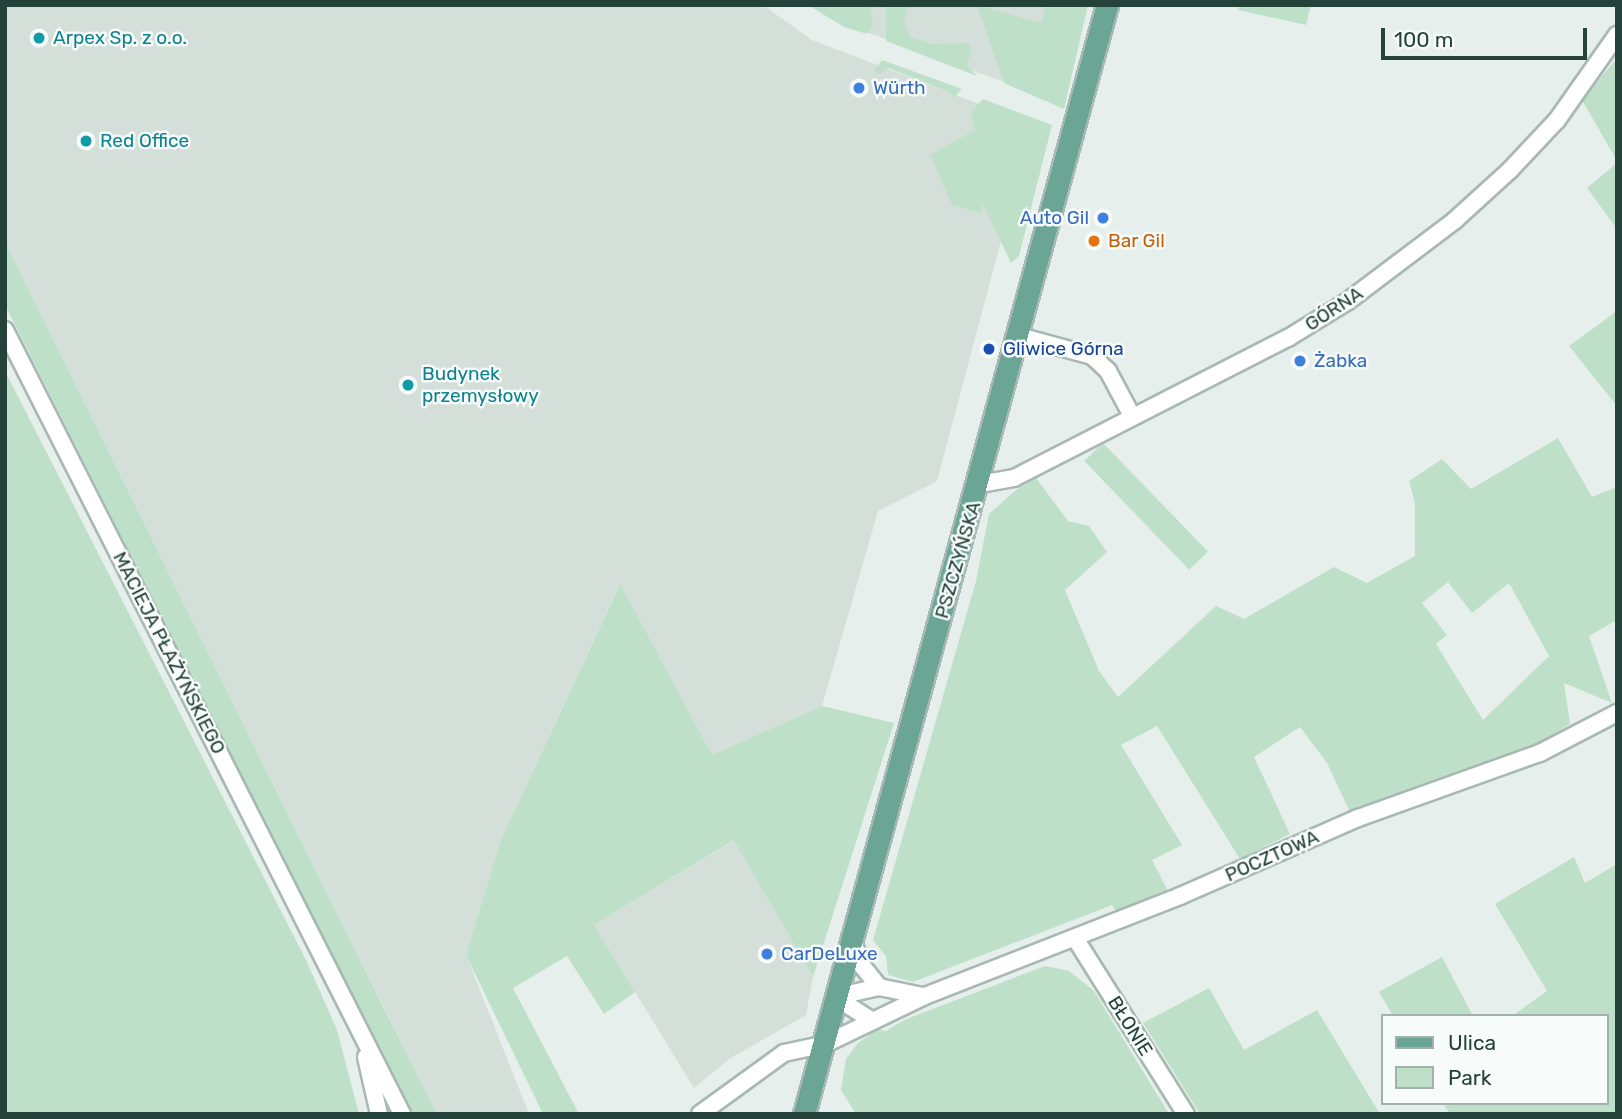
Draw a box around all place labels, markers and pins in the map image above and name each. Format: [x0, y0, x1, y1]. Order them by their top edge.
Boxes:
place label: Arpex Sp. z o.o. [53, 27, 187, 49]
marker: Arpex Sp. z o.o. [31, 30, 47, 46]
place label: Würth [873, 77, 926, 99]
marker: Würth [851, 80, 867, 96]
place label: Red Office [100, 130, 189, 152]
marker: Red Office [78, 133, 94, 149]
place label: Auto Gil [1020, 207, 1089, 229]
marker: Auto Gil [1095, 210, 1111, 226]
place label: Bar Gil [1108, 230, 1165, 252]
marker: Bar Gil [1086, 233, 1102, 249]
place label: Gliwice Górna [1003, 338, 1124, 360]
marker: Gliwice Górna [981, 341, 997, 357]
place label: Żabka [1314, 350, 1367, 372]
marker: Żabka [1292, 353, 1308, 369]
place label: Budynek przemysłowy [422, 363, 539, 407]
marker: Budynek przemysłowy [400, 377, 416, 393]
place label: CarDeLuxe [781, 943, 878, 965]
marker: CarDeLuxe [759, 946, 775, 962]

